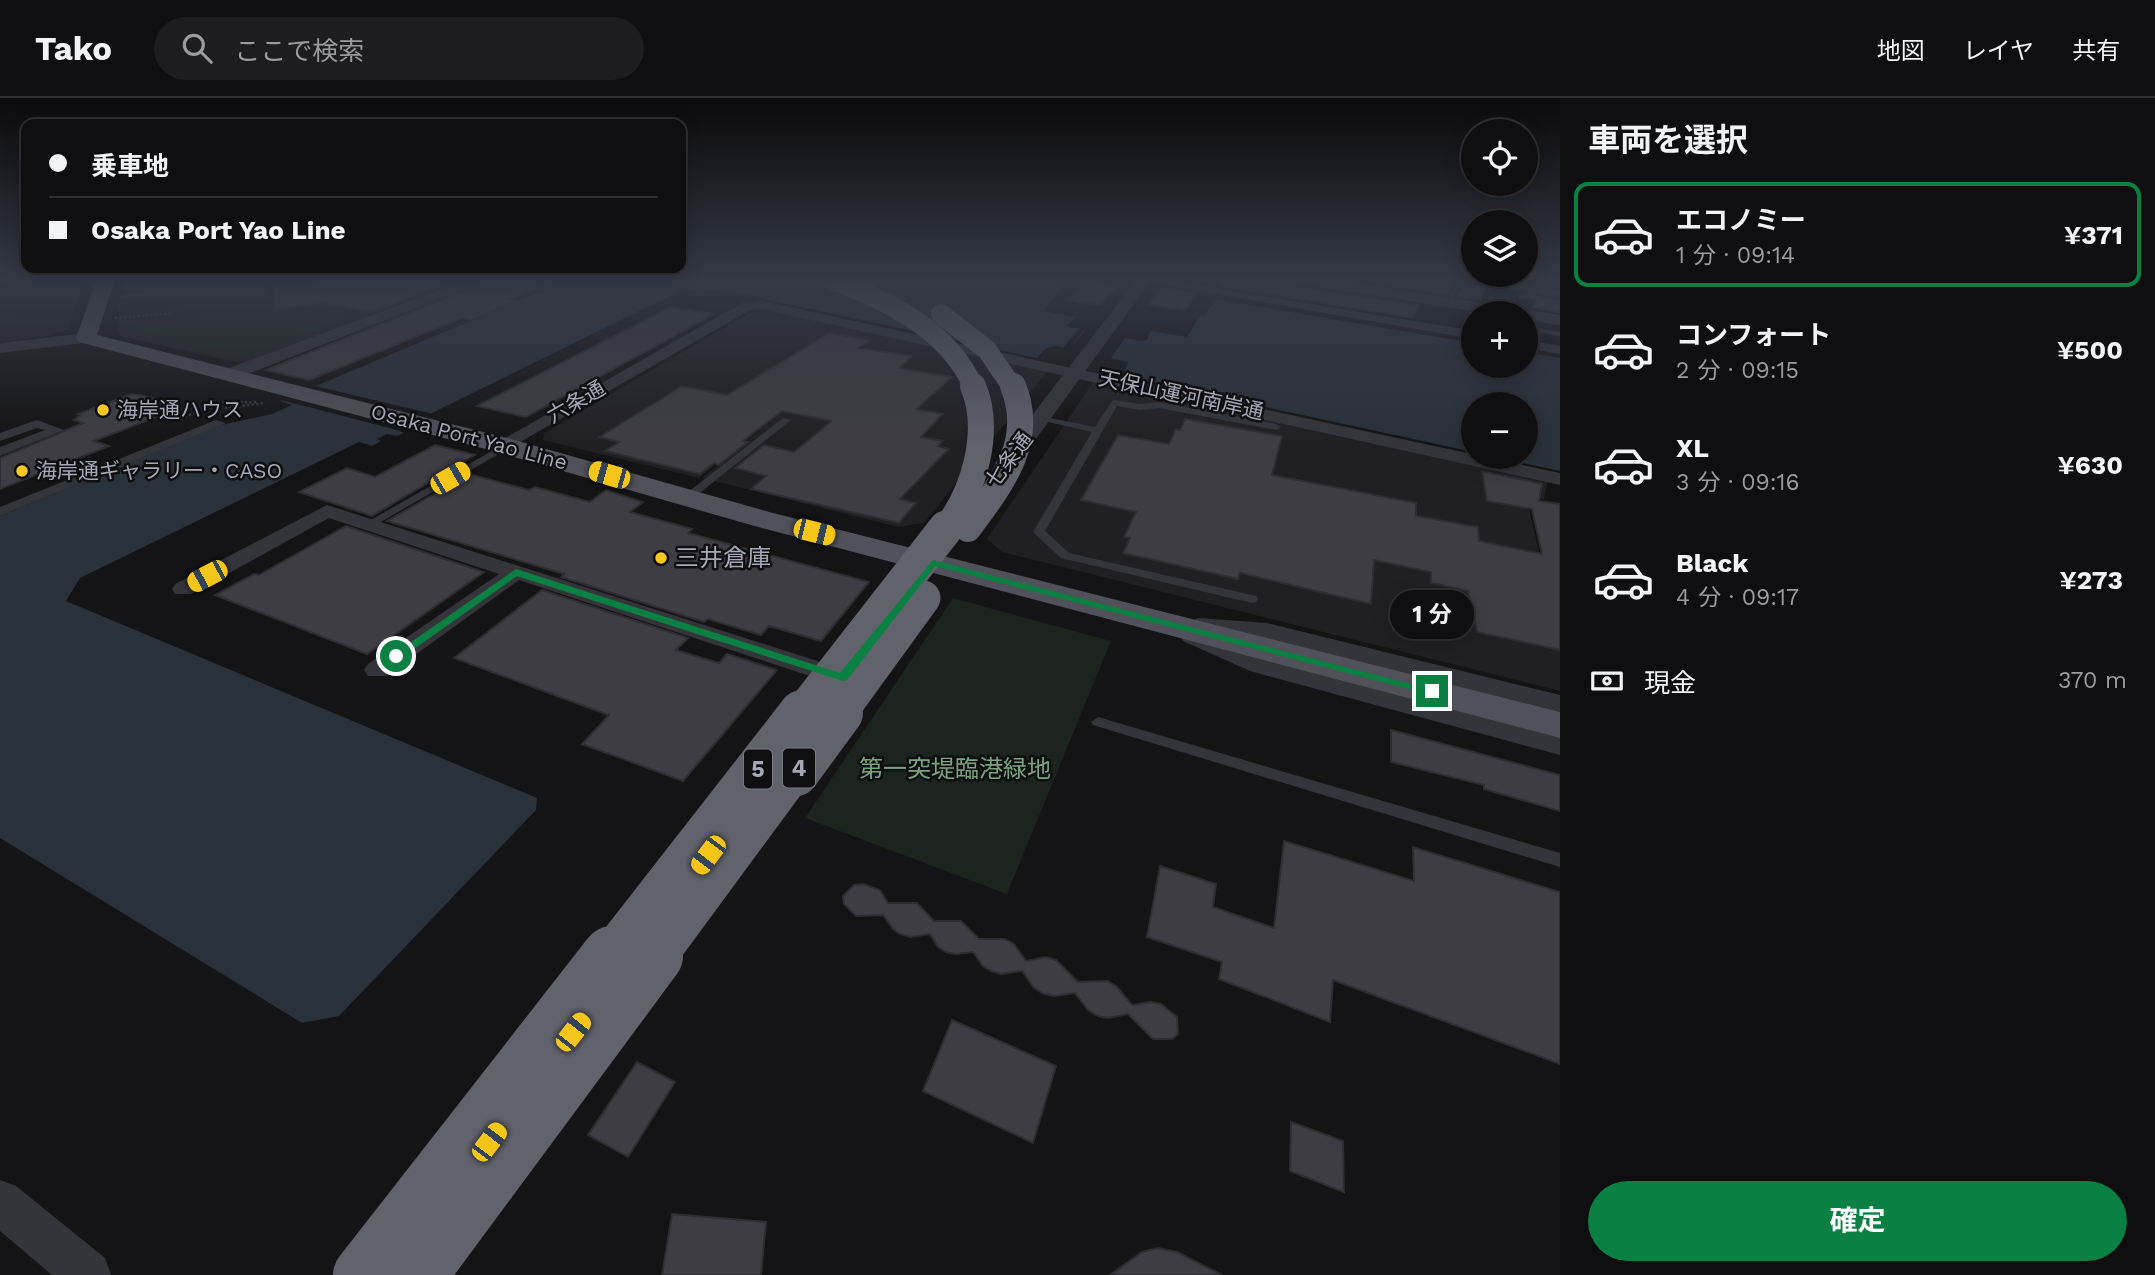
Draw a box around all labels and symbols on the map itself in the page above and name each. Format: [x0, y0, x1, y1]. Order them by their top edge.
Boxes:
street label: 天保山運河南岸通 [1096, 365, 1266, 424]
street label: 六条通 [542, 375, 609, 428]
place label: 海岸通ハウス [117, 397, 243, 422]
street label: Osaka Port Yao Line [368, 398, 570, 475]
marker: 海岸通ハウス [95, 402, 111, 418]
street label: 七条通 [980, 427, 1038, 492]
place label: 海岸通ギャラリー・CASO [36, 458, 282, 483]
car [427, 458, 474, 498]
car [586, 459, 633, 491]
marker: 海岸通ギャラリー・CASO [14, 463, 30, 479]
car [792, 517, 837, 547]
place label: 三井倉庫 [675, 544, 771, 572]
marker: 三井倉庫 [653, 550, 669, 566]
car [184, 557, 231, 595]
callout: 1 分 [1390, 589, 1474, 638]
route start [380, 640, 412, 672]
route end [1416, 675, 1448, 707]
road number: 4 [783, 748, 815, 788]
road number: 5 [744, 750, 772, 789]
park label: 第一突堤臨港緑地 [859, 755, 1051, 783]
car [687, 832, 730, 878]
car [552, 1009, 595, 1055]
car [468, 1119, 511, 1165]

